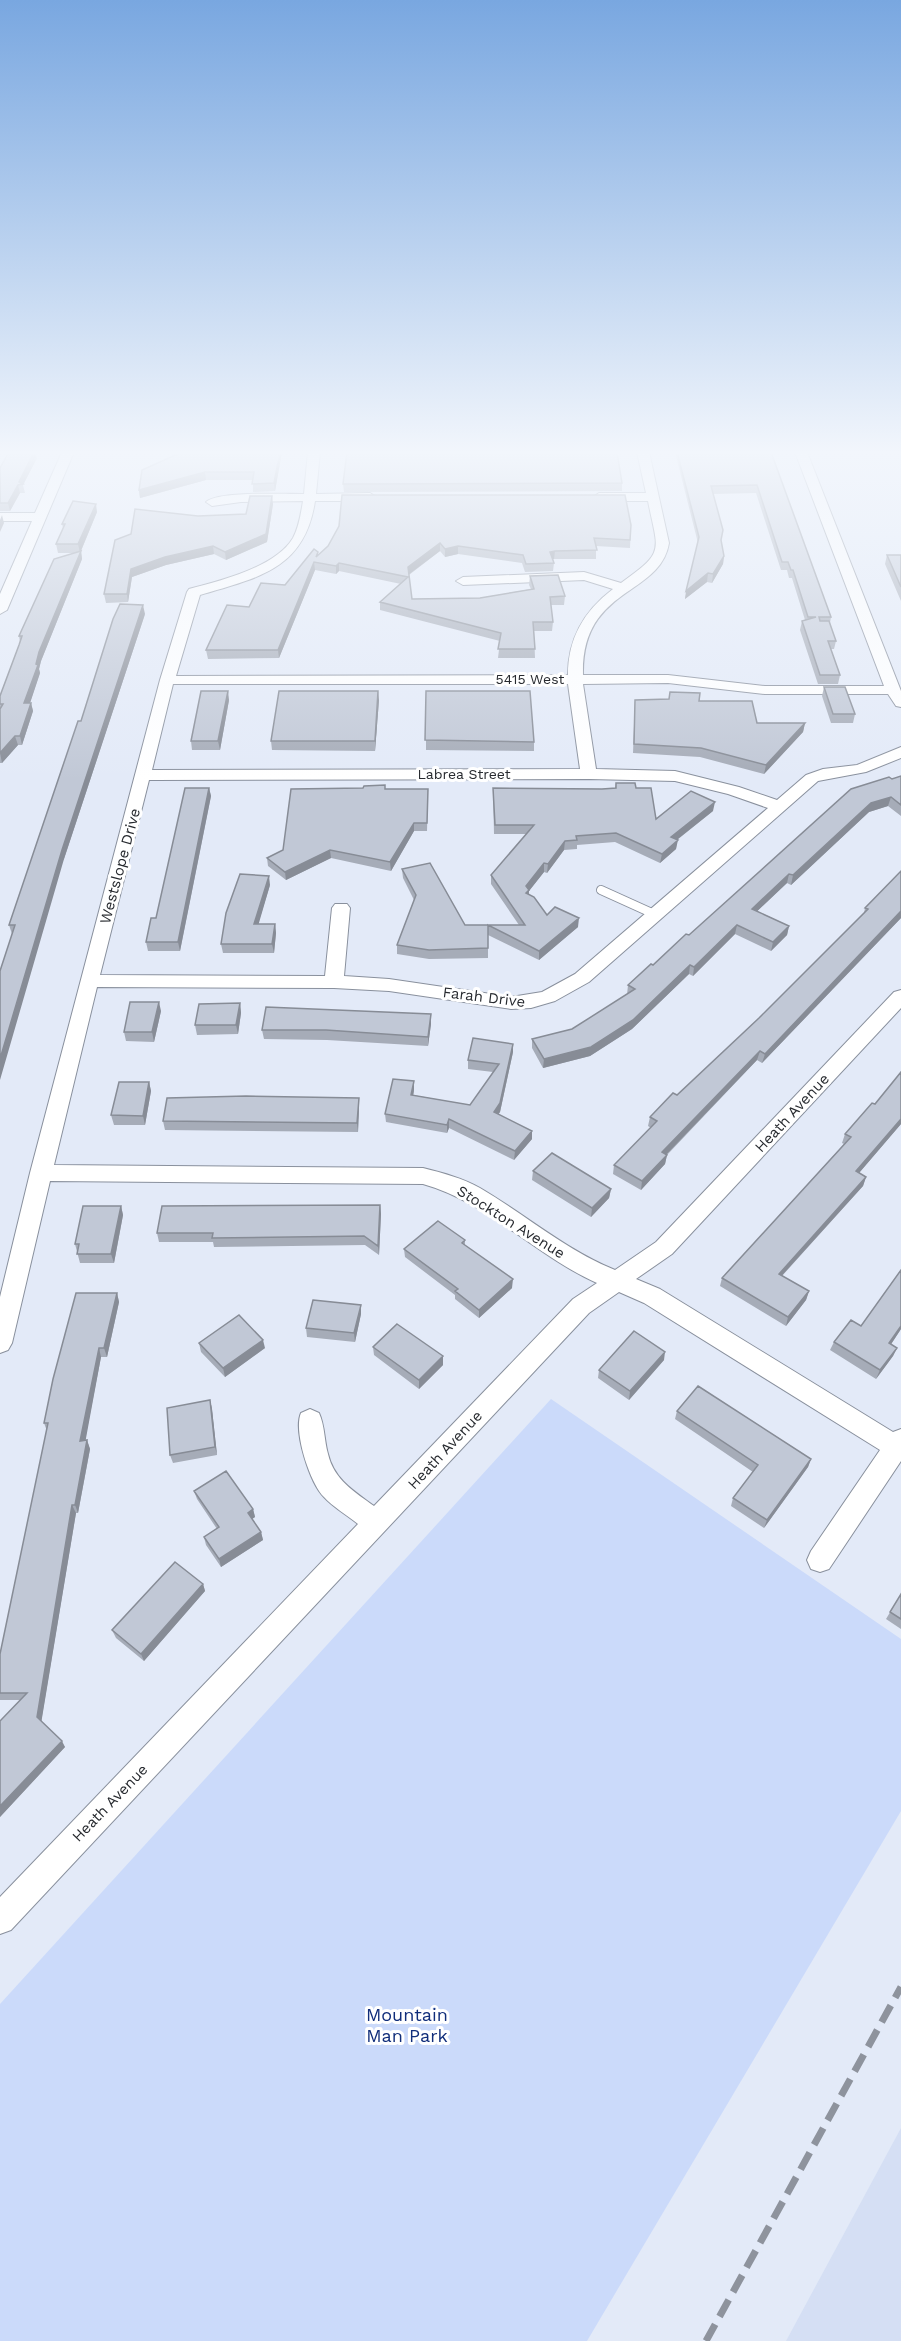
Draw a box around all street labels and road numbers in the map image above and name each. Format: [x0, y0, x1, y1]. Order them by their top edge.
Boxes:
street label: 5415 West [496, 671, 565, 687]
street label: Labrea Street [417, 766, 511, 782]
street label: Westslope Drive [96, 806, 144, 926]
street label: Farah Drive [442, 983, 526, 1011]
street label: Heath Avenue [751, 1070, 833, 1156]
street label: Stockton Avenue [454, 1182, 568, 1262]
street label: Heath Avenue [404, 1407, 486, 1493]
street label: Heath Avenue [68, 1760, 152, 1846]

